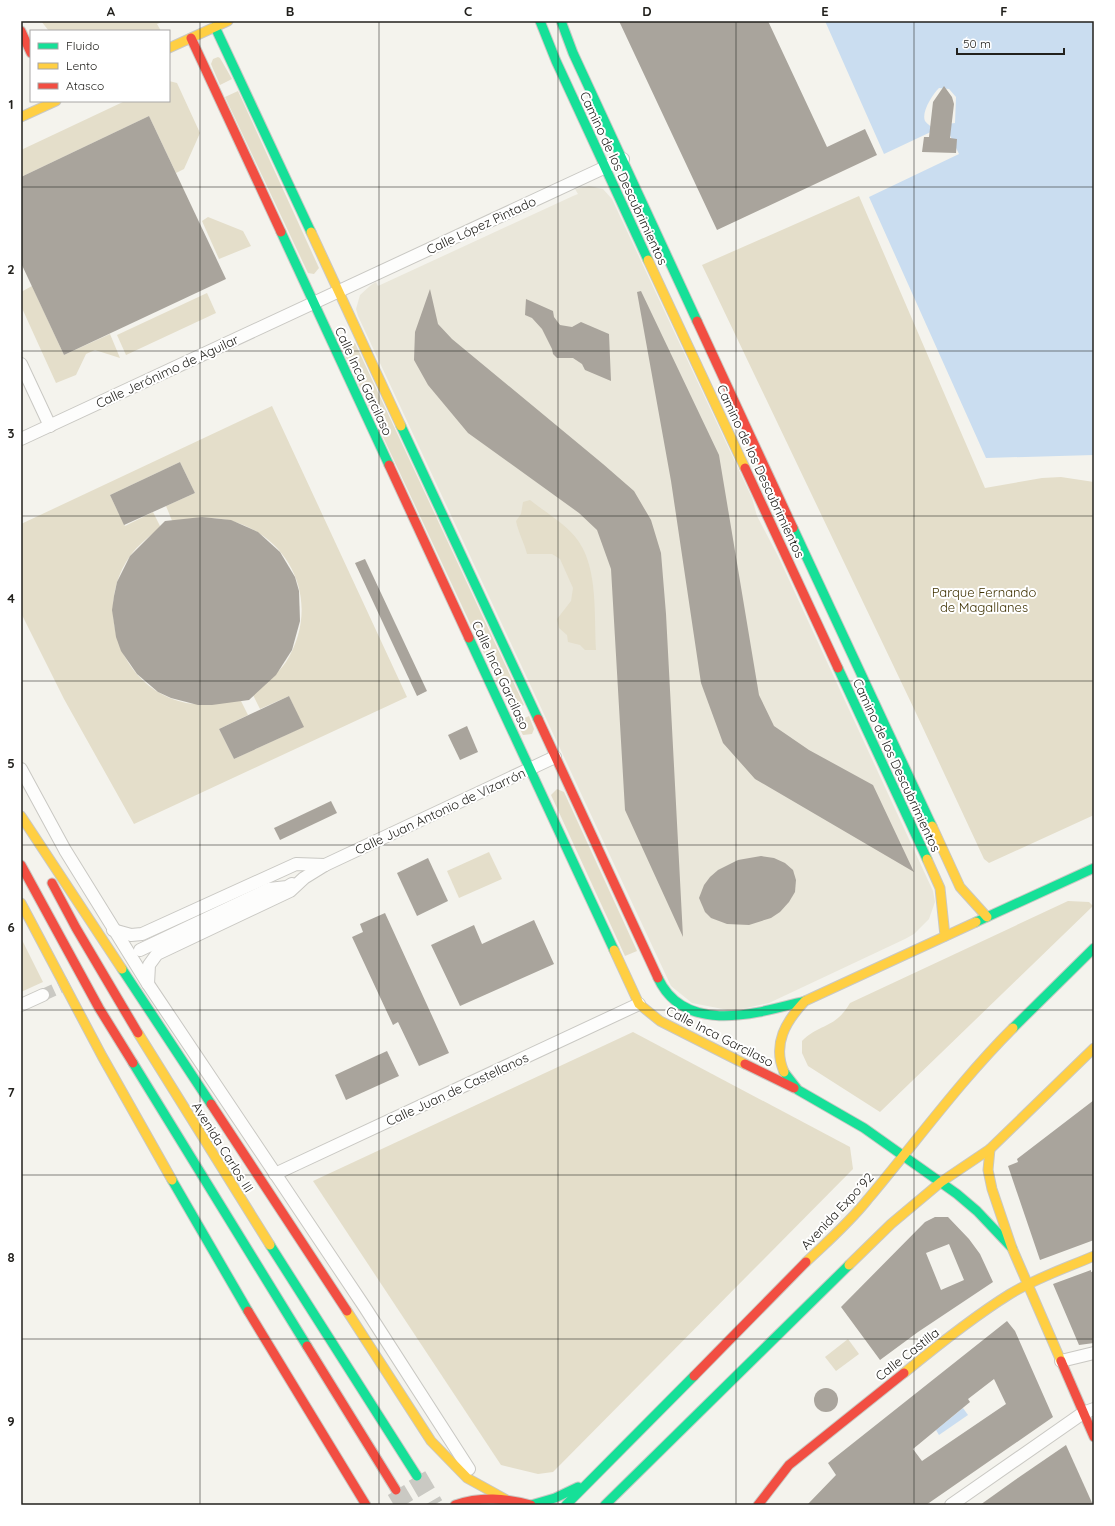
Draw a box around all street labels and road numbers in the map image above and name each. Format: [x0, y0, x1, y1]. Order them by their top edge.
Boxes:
street label: Camino de los Descubrimientos [577, 89, 671, 267]
street label: Calle López Pintado [424, 193, 538, 257]
street label: Calle Inca Garcilaso [332, 324, 396, 438]
street label: Calle Jerónimo de Aguilar [93, 331, 241, 411]
street label: Camino de los Descubrimientos [714, 382, 808, 560]
street label: Calle Inca Garcilaso [469, 618, 533, 732]
street label: Camino de los Descubrimientos [850, 676, 944, 854]
street label: Calle Juan Antonio de Vizarrón [352, 764, 528, 858]
street label: Calle Inca Garcilaso [664, 1002, 776, 1070]
street label: Calle Juan de Castellanos [383, 1049, 531, 1129]
street label: Avenida Carlos III [189, 1099, 257, 1195]
street label: Avenida Expo´92 [797, 1169, 877, 1253]
street label: Calle Castilla [872, 1324, 942, 1384]

